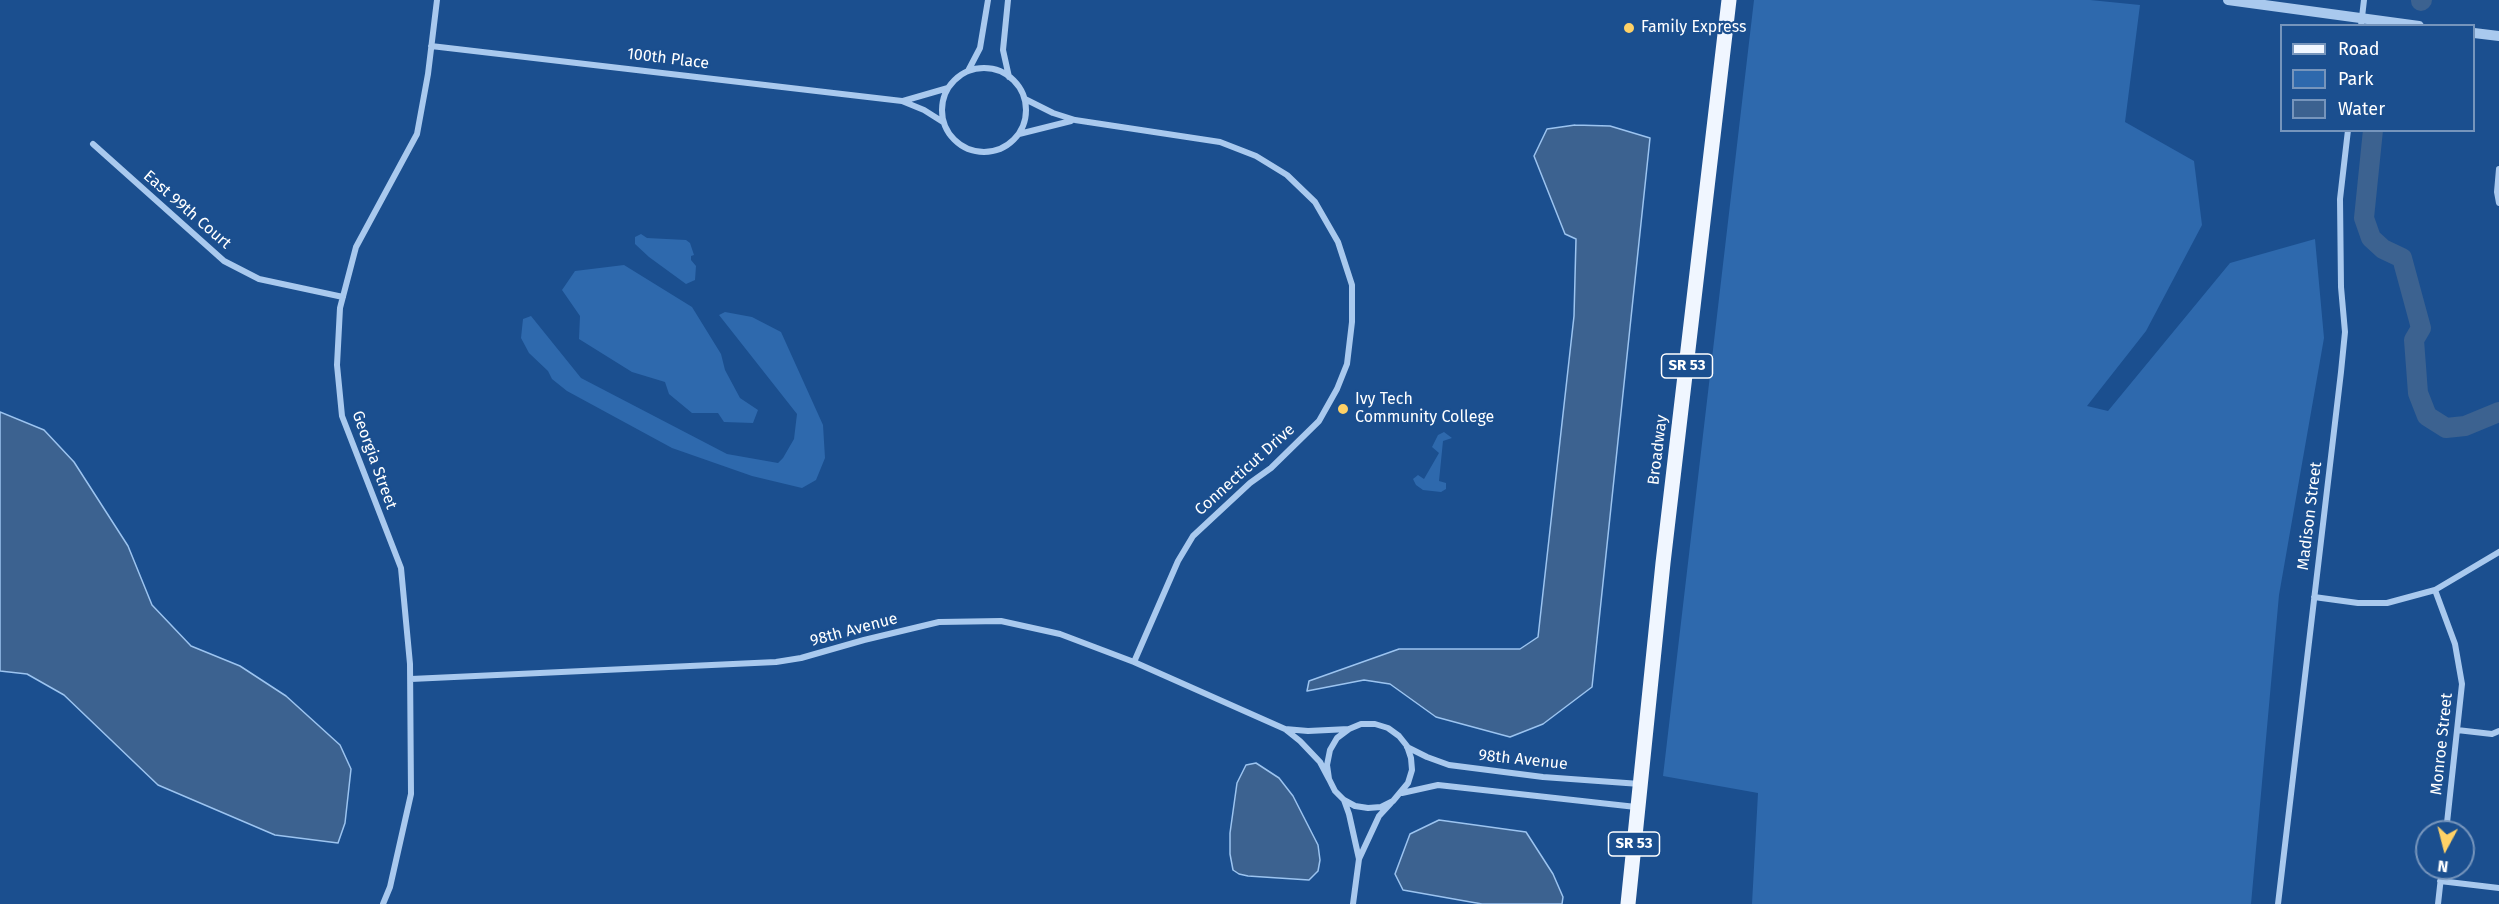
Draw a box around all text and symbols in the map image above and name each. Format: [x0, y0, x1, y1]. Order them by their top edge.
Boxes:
place label: Family Express [1641, 18, 1746, 38]
marker: Family Express [1622, 21, 1636, 35]
legend [2280, 24, 2475, 132]
text: Road [2338, 38, 2380, 60]
street label: 100th Place [626, 44, 710, 74]
text: Park [2338, 68, 2373, 90]
text: Water [2338, 98, 2385, 120]
street label: East 99th Court [139, 167, 235, 253]
road number: SR 53 [1662, 354, 1712, 378]
place label: Ivy Tech Community College [1355, 390, 1494, 428]
marker: Ivy Tech Community College [1336, 402, 1350, 416]
street label: Georgia Street [347, 408, 401, 512]
street label: Broadway [1644, 414, 1672, 486]
street label: Connecticut Drive [1191, 420, 1299, 520]
street label: Madison Street [2294, 461, 2326, 571]
street label: 98th Avenue [808, 609, 900, 651]
street label: Monroe Street [2427, 692, 2457, 796]
street label: 98th Avenue [1477, 746, 1569, 774]
north arrow [2415, 820, 2475, 880]
road number: SR 53 [1608, 832, 1660, 856]
text: N [2437, 856, 2449, 876]

